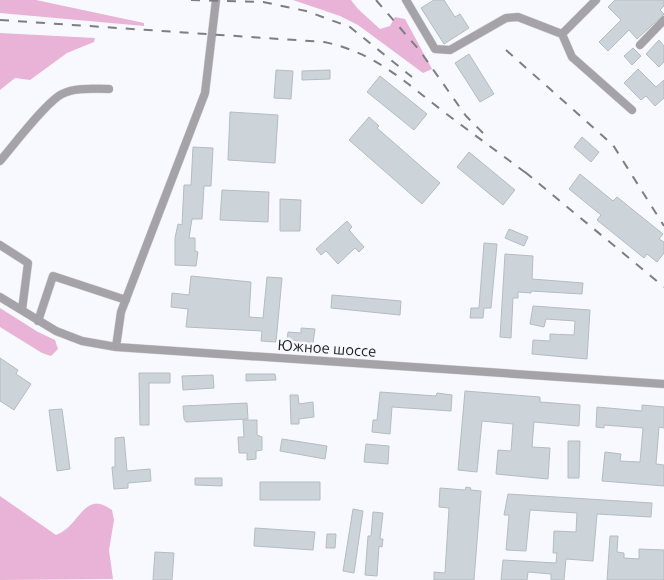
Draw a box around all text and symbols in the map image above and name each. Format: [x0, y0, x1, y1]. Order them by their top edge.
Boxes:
street label: Южное шоссе [277, 336, 377, 360]

